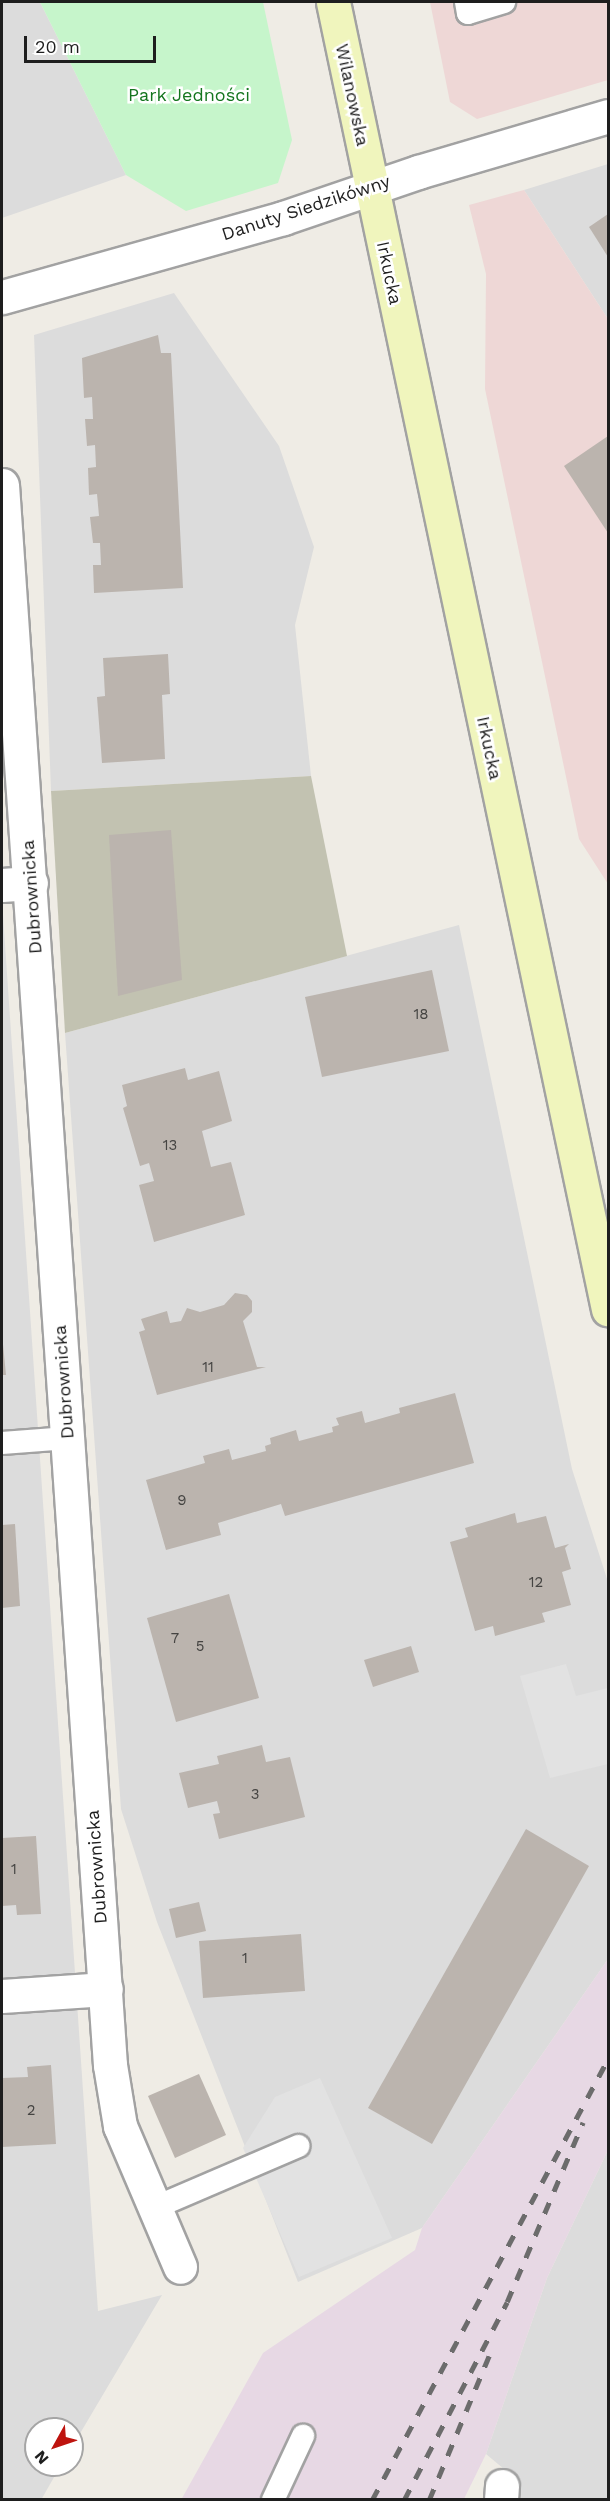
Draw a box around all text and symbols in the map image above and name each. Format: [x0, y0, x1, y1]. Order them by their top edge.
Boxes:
scale bar [27, 24, 159, 62]
text: 20 m [35, 36, 80, 57]
street label: Wilanowska [331, 42, 373, 148]
park label: Park Jedności [128, 84, 250, 106]
street label: Danuty Siedzikówny [219, 170, 393, 246]
street label: Irkucka [372, 239, 406, 307]
street label: Irkucka [472, 714, 506, 782]
street label: Dubrownicka [17, 839, 47, 955]
house number: 18 [413, 1006, 429, 1024]
house number: 13 [163, 1137, 177, 1155]
street label: Dubrownicka [49, 1324, 79, 1440]
house number: 11 [202, 1359, 214, 1377]
house number: 9 [177, 1492, 187, 1510]
house number: 12 [529, 1574, 543, 1592]
house number: 7 [171, 1630, 179, 1648]
house number: 5 [196, 1638, 204, 1656]
house number: 3 [251, 1786, 259, 1804]
street label: Dubrownicka [82, 1809, 112, 1925]
house number: 1 [11, 1861, 17, 1879]
house number: 1 [242, 1950, 248, 1968]
house number: 2 [27, 2102, 35, 2120]
north arrow [24, 2417, 84, 2477]
text: N [30, 2447, 52, 2468]

